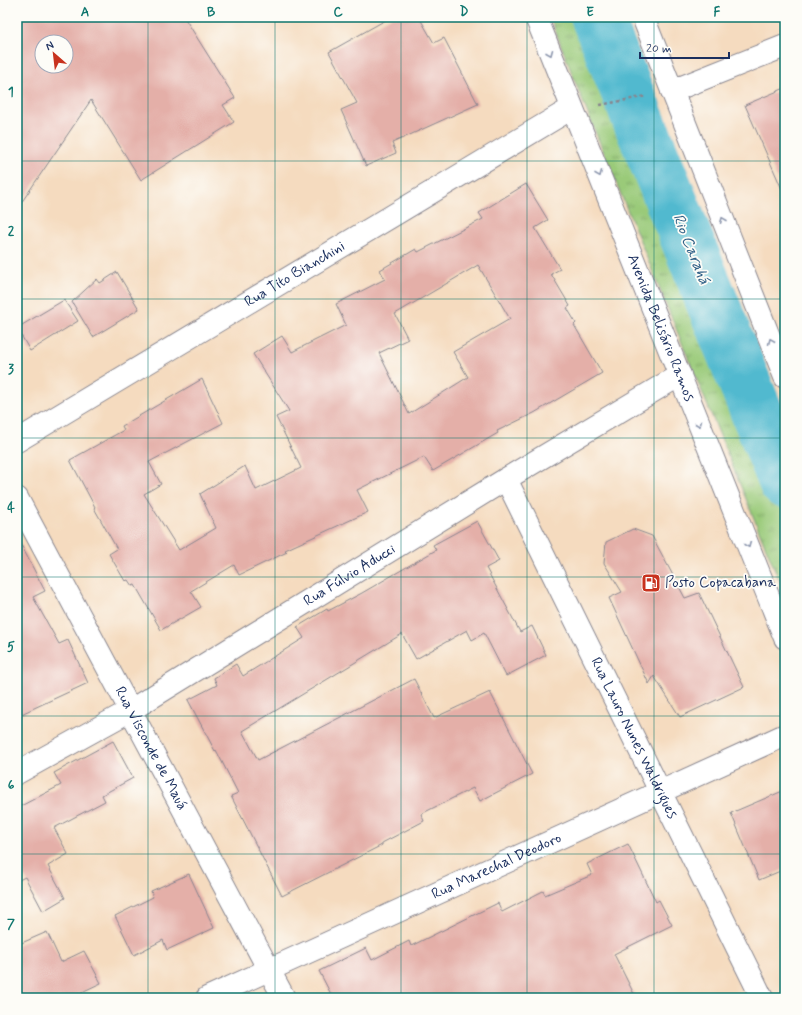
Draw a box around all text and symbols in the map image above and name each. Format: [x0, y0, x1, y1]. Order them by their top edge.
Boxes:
text: A [81, 4, 89, 21]
text: B [207, 4, 216, 21]
text: C [333, 4, 343, 21]
text: D [460, 4, 469, 21]
text: E [586, 4, 594, 21]
text: F [714, 4, 721, 21]
north arrow [34, 34, 74, 74]
scale bar [640, 34, 729, 60]
text: N [43, 38, 56, 54]
text: 20 m [646, 41, 672, 57]
one-way arrow [546, 50, 554, 57]
text: 1 [8, 84, 14, 101]
one-way arrow [594, 170, 602, 177]
water label: Rio Carahá [667, 211, 715, 288]
one-way arrow [719, 216, 727, 223]
text: 2 [8, 223, 15, 240]
street label: Rua Tito Bianchini [241, 236, 349, 312]
street label: Avenida Belisário Ramos [622, 251, 699, 405]
one-way arrow [767, 337, 775, 344]
text: 3 [8, 361, 14, 378]
one-way arrow [695, 421, 703, 428]
text: 4 [7, 500, 15, 517]
street label: Rua Fúlvio Aducci [300, 539, 399, 611]
one-way arrow [743, 542, 751, 549]
fuel station icon: Posto Copacabana [640, 572, 662, 594]
place label: Posto Copacabana [665, 573, 777, 593]
text: 5 [7, 639, 15, 656]
street label: Rua Lauro Nunes Waldrigues [586, 654, 682, 822]
street label: Rua Visconde de Mauá [110, 683, 192, 814]
text: 6 [8, 777, 15, 794]
street label: Rua Marechal Deodoro [428, 828, 565, 905]
text: 7 [7, 916, 15, 933]

